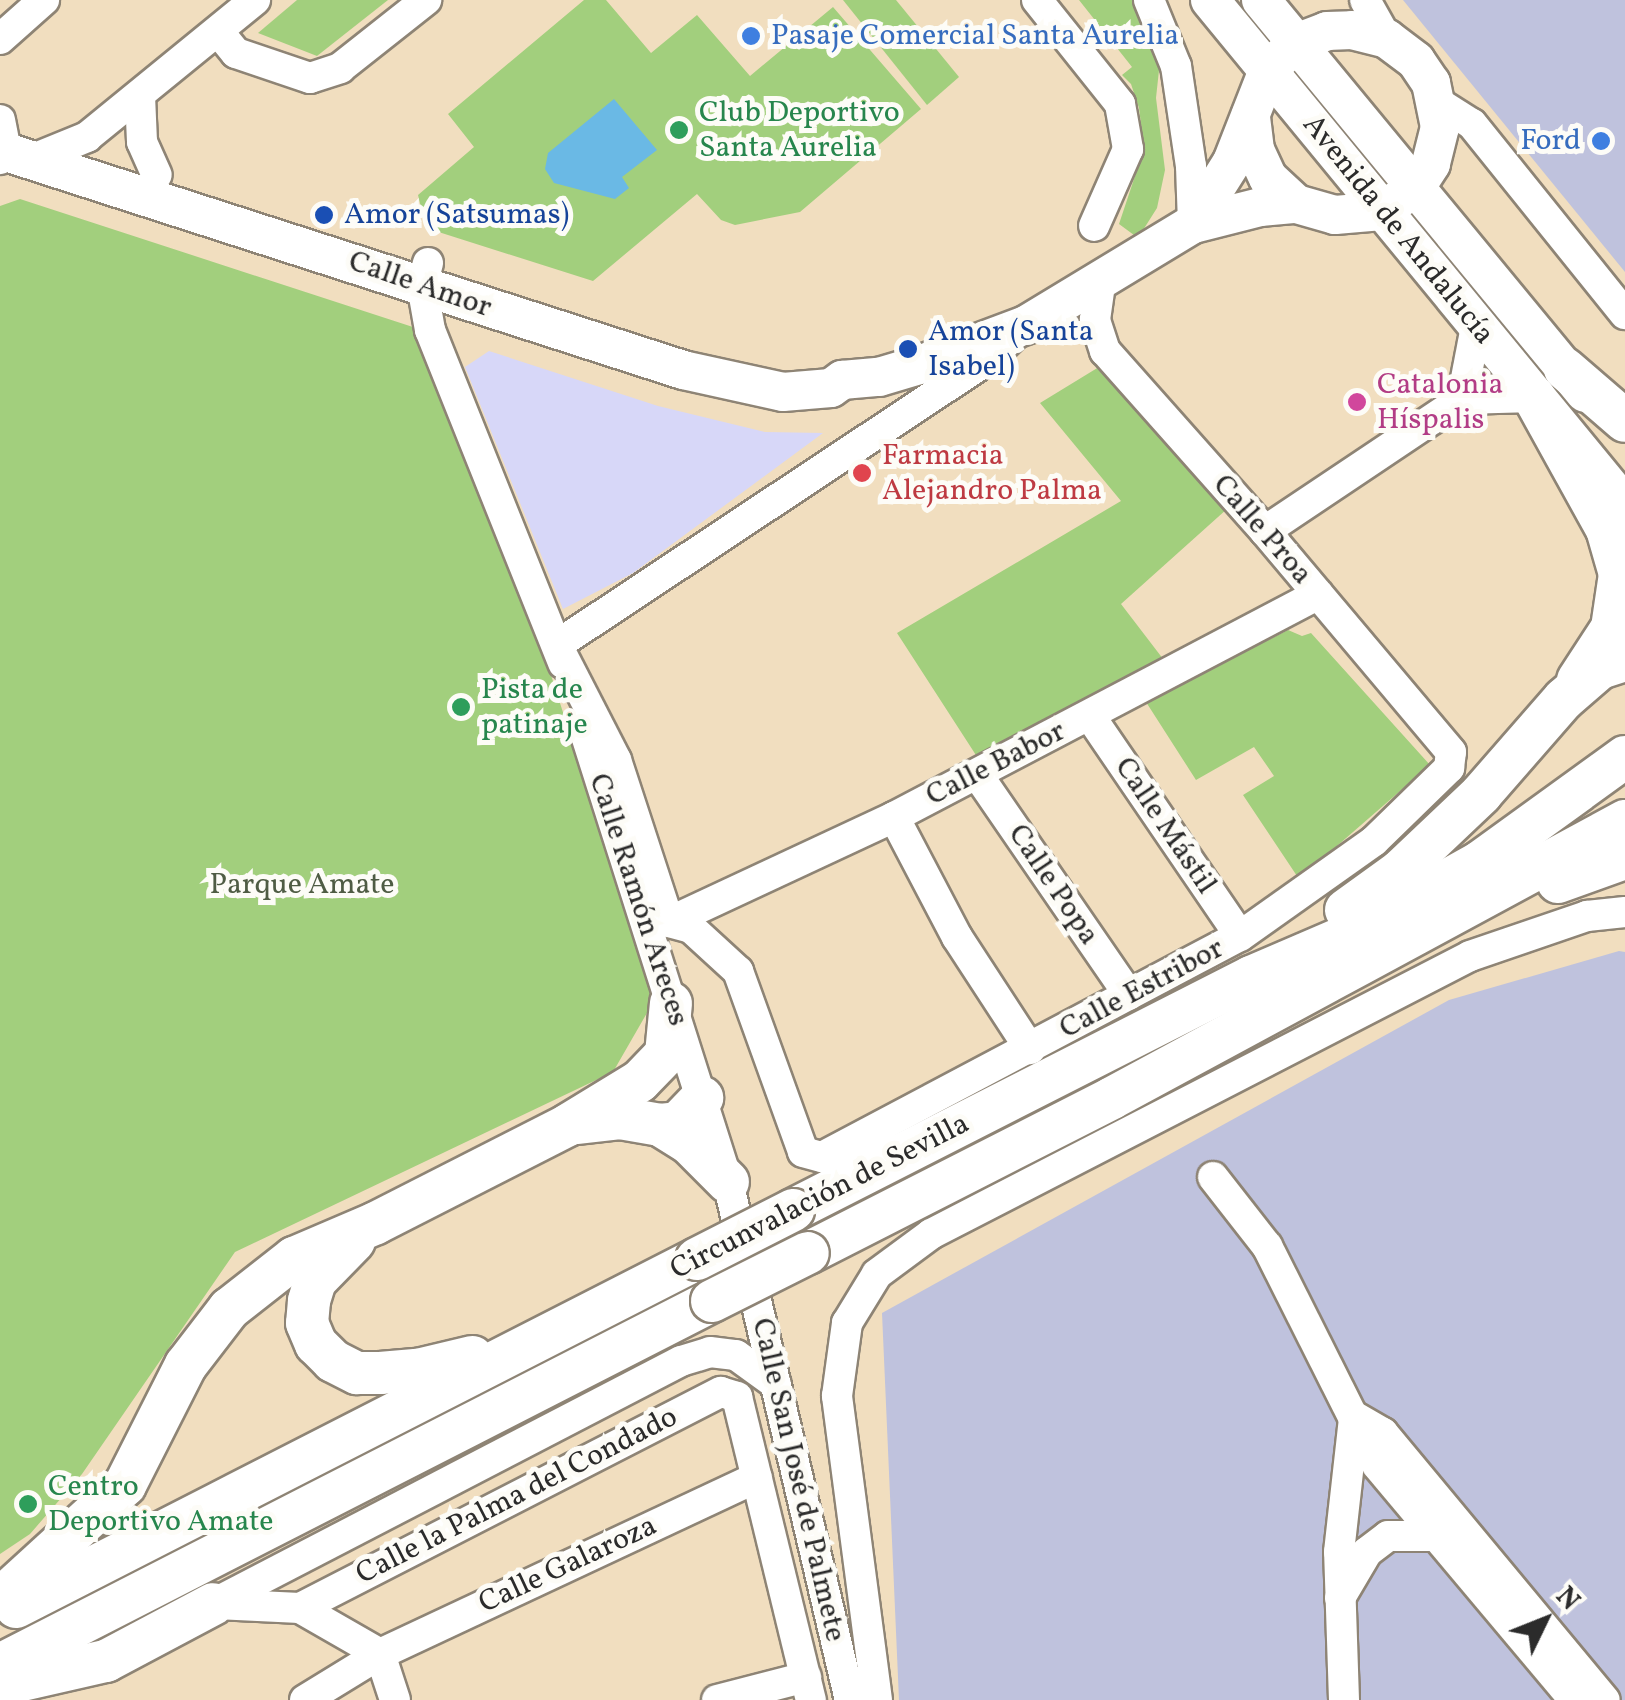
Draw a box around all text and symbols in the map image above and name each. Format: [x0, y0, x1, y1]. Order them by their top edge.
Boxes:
place label: Pasaje Comercial Santa Aurelia [771, 18, 1179, 54]
marker: Pasaje Comercial Santa Aurelia [740, 25, 762, 47]
place label: Club Deportivo Santa Aurelia [699, 95, 900, 166]
street label: Avenida de Andalucía [1294, 108, 1502, 352]
marker: Club Deportivo Santa Aurelia [668, 119, 690, 141]
place label: Ford [1520, 123, 1581, 159]
marker: Ford [1590, 130, 1612, 152]
place label: Amor (Satsumas) [344, 197, 569, 233]
marker: Amor (Satsumas) [313, 204, 335, 226]
street label: Calle Amor [344, 244, 496, 326]
place label: Amor (Santa Isabel) [928, 314, 1094, 384]
marker: Amor (Santa Isabel) [897, 338, 919, 360]
place label: Catalonia Híspalis [1377, 367, 1503, 438]
marker: Catalonia Híspalis [1346, 391, 1368, 413]
place label: Farmacia Alejandro Palma [882, 438, 1102, 508]
marker: Farmacia Alejandro Palma [851, 462, 873, 484]
street label: Calle Proa [1205, 468, 1319, 592]
place label: Pista de patinaje [481, 672, 588, 742]
marker: Pista de patinaje [450, 696, 472, 718]
street label: Calle Babor [920, 714, 1072, 814]
street label: Calle Mástil [1106, 751, 1224, 901]
street label: Calle Ramón Areces [580, 769, 696, 1031]
street label: Calle Popa [1000, 818, 1106, 952]
park label: Parque Amate [209, 867, 395, 903]
street label: Calle Estribor [1054, 931, 1230, 1047]
street label: Circunvalación de Sevilla [665, 1106, 975, 1288]
street label: Calle San José de Palmete [743, 1315, 853, 1645]
street label: Calle la Palma del Condado [350, 1399, 684, 1593]
place label: Centro Deportivo Amate [48, 1469, 274, 1540]
marker: Centro Deportivo Amate [17, 1493, 39, 1515]
street label: Calle Galaroza [473, 1508, 663, 1622]
north arrow [1495, 1570, 1595, 1670]
text: N [1546, 1578, 1588, 1620]

